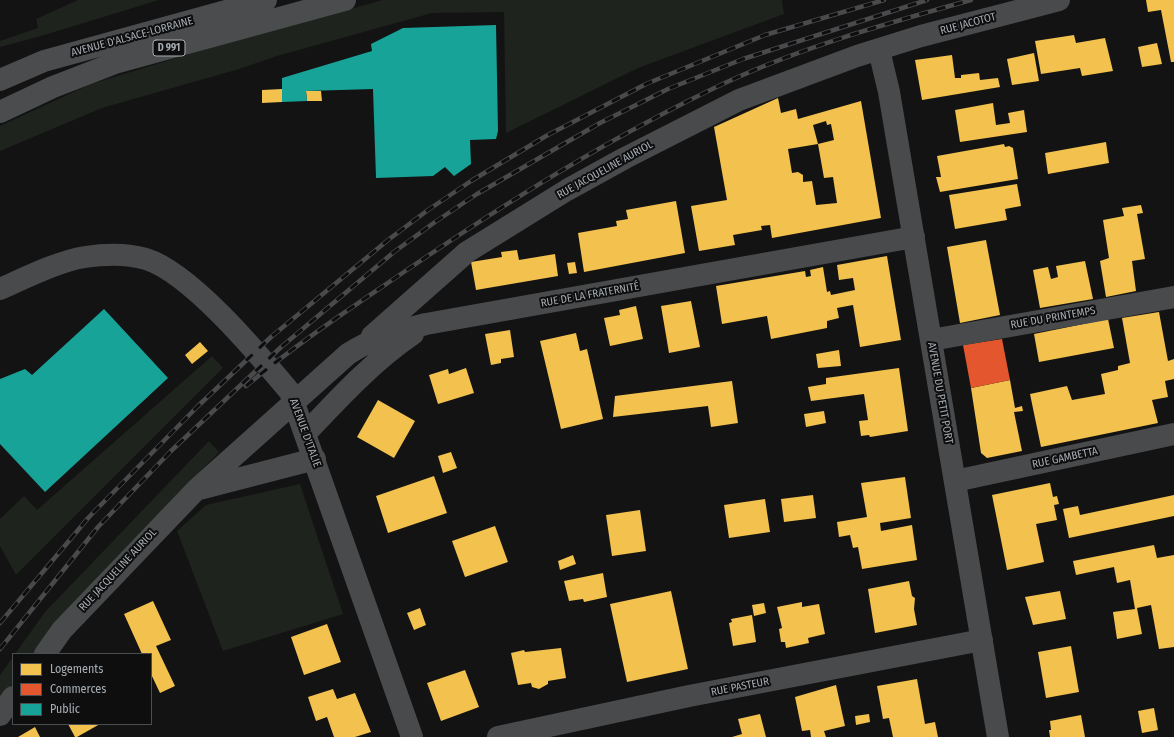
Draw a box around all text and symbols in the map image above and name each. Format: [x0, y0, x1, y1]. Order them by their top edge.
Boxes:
street label: RUE JACOTOT [939, 10, 997, 38]
street label: AVENUE D'ALSACE-LORRAINE [70, 14, 194, 60]
road number: D 991 [153, 40, 185, 56]
street label: RUE JACQUELINE AURIOL [555, 138, 655, 202]
street label: RUE DE LA FRATERNITÉ [540, 280, 640, 310]
street label: RUE DU PRINTEMPS [1010, 304, 1096, 332]
street label: AVENUE DU PETIT PORT [925, 341, 955, 445]
street label: AVENUE D'ITALIE [286, 397, 324, 469]
street label: RUE GAMBETTA [1031, 445, 1099, 471]
street label: RUE JACQUELINE AURIOL [76, 526, 160, 614]
legend [12, 653, 152, 725]
text: Logements [50, 662, 103, 676]
street label: RUE PASTEUR [710, 675, 770, 699]
text: Commerces [50, 682, 106, 696]
text: Public [50, 702, 80, 716]

